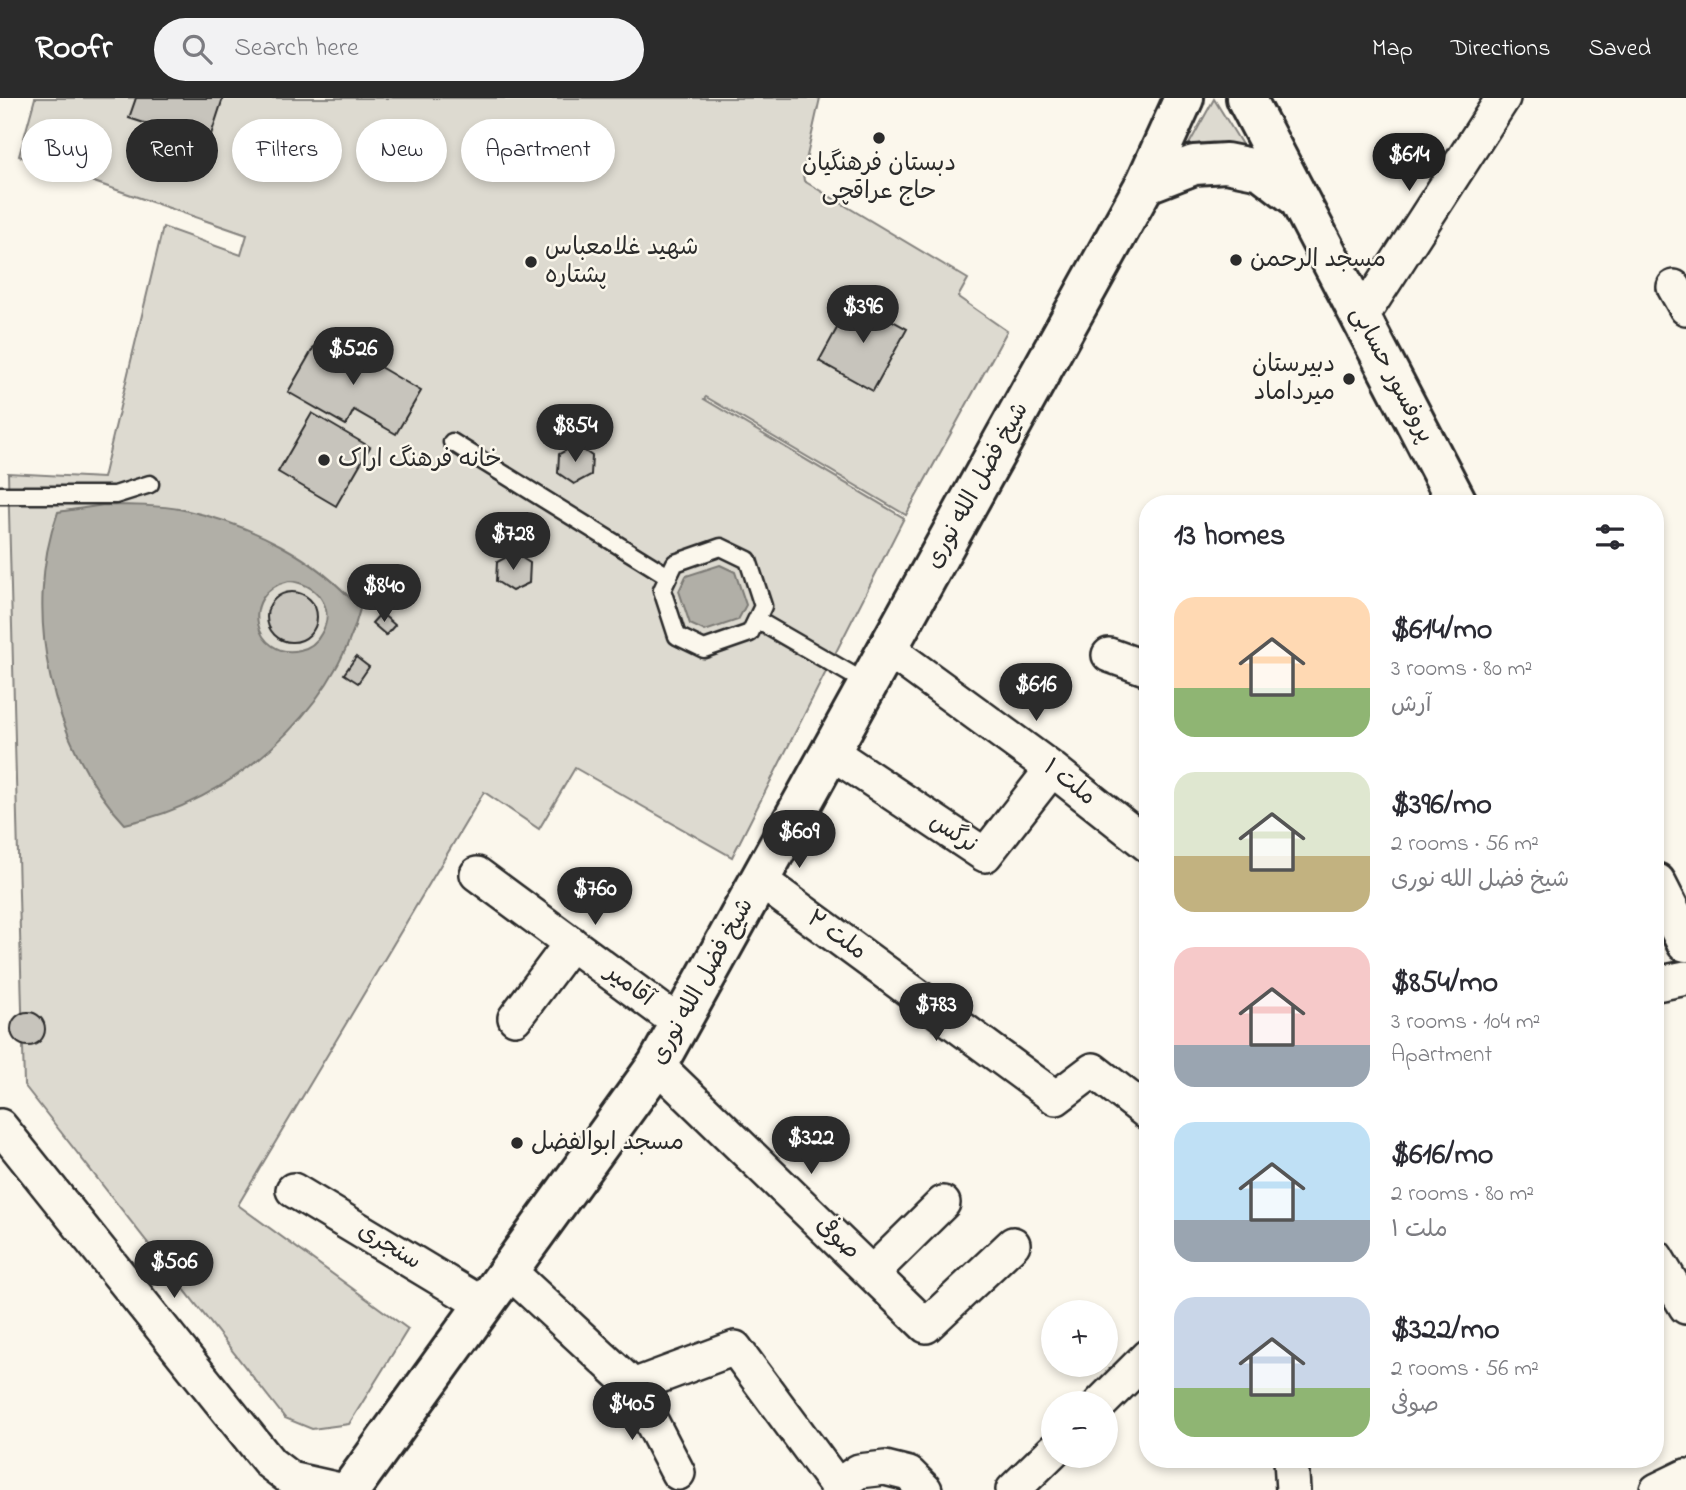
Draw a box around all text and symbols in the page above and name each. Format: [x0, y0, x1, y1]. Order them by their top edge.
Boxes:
search box [154, 18, 644, 81]
text: Roofr [35, 25, 112, 73]
icon: search [178, 30, 216, 68]
text: Search here [234, 30, 359, 68]
text: Map [1372, 32, 1413, 67]
text: Directions [1451, 32, 1550, 67]
text: Saved [1588, 32, 1651, 67]
chip: Buy [21, 119, 112, 182]
chip: Rent [126, 119, 218, 182]
chip: Filters [232, 119, 342, 182]
chip: New [356, 119, 447, 182]
chip: Apartment [461, 119, 615, 182]
marker: دبستان فرهنگیان حاج عراقچی [871, 130, 887, 146]
pin: $614 [1368, 134, 1450, 193]
text: $614 [1389, 139, 1429, 172]
place label: دبستان فرهنگیان حاج عراقچی [802, 147, 956, 210]
place label: شهید غلامعباس پشتاره [545, 231, 698, 294]
place label: مسجد الرحمن [1250, 243, 1386, 278]
marker: مسجد الرحمن [1228, 252, 1244, 268]
marker: شهید غلامعباس پشتاره [523, 254, 539, 270]
pin: $396 [822, 286, 904, 345]
text: $396 [843, 291, 883, 324]
street label: پروفسور حسابی [1340, 300, 1442, 450]
pin: $526 [312, 328, 394, 387]
text: $526 [329, 333, 377, 366]
place label: دبیرستان میرداماد [1252, 348, 1335, 411]
marker: دبیرستان میرداماد [1341, 371, 1357, 387]
street label: شیخ فضل الله نوری [918, 396, 1038, 576]
pin: $854 [534, 404, 616, 464]
text: $854 [552, 410, 598, 443]
place label: خانه فرهنگ اراک [338, 443, 502, 478]
marker: خانه فرهنگ اراک [316, 452, 332, 468]
pin: $728 [472, 512, 554, 572]
text: 13 homes [1174, 515, 1285, 559]
text: $728 [491, 518, 535, 551]
icon: filters [1591, 518, 1629, 556]
pin: $840 [343, 564, 425, 624]
text: $840 [363, 570, 405, 603]
text: $614/mo [1391, 609, 1492, 653]
icon: home [1230, 625, 1314, 709]
text: 3 rooms · 80 m² [1391, 653, 1532, 686]
pin: $616 [995, 664, 1077, 723]
text: $616 [1015, 669, 1057, 702]
text: آرش [1391, 689, 1431, 722]
street label: ملت ۱ [1035, 751, 1103, 815]
text: $396/mo [1391, 784, 1492, 828]
icon: home [1230, 800, 1314, 884]
street label: نرگس [922, 805, 984, 863]
pin: $609 [758, 810, 840, 870]
text: $609 [779, 816, 819, 849]
text: 2 rooms · 56 m² [1391, 828, 1539, 861]
text: شیخ فضل الله نوری [1391, 864, 1569, 897]
pin: $760 [554, 868, 636, 927]
text: $760 [573, 873, 617, 906]
street label: شیخ فضل الله نوری [643, 892, 763, 1072]
street label: ملت ۲ [799, 902, 873, 970]
street label: آقامیر [595, 955, 662, 1017]
text: $854/mo [1391, 962, 1498, 1006]
icon: home [1230, 975, 1314, 1059]
pin: $783 [895, 984, 977, 1043]
text: $783 [915, 989, 957, 1022]
text: 3 rooms · 104 m² [1391, 1006, 1540, 1039]
text: Apartment [1391, 1039, 1492, 1072]
pin: $322 [770, 1116, 852, 1176]
text: $322 [788, 1122, 834, 1155]
place label: مسجد ابوالفضل [531, 1126, 684, 1161]
text: $616/mo [1391, 1134, 1493, 1178]
marker: مسجد ابوالفضل [509, 1135, 525, 1151]
icon: home [1230, 1150, 1314, 1234]
text: 2 rooms · 80 m² [1391, 1178, 1534, 1211]
street label: صوفی [807, 1209, 867, 1269]
street label: سنجری [351, 1214, 427, 1280]
text: ملت ۱ [1391, 1214, 1448, 1247]
pin: $506 [133, 1240, 215, 1300]
text: $506 [150, 1246, 198, 1279]
map controls [1041, 1300, 1118, 1468]
button: + [1041, 1300, 1118, 1377]
text: $322/mo [1391, 1309, 1500, 1353]
icon: home [1230, 1325, 1314, 1409]
text: 2 rooms · 56 m² [1391, 1353, 1539, 1386]
pin: $405 [591, 1382, 673, 1442]
text: $405 [609, 1388, 655, 1421]
text: صوفی [1391, 1389, 1439, 1422]
button: − [1041, 1391, 1118, 1468]

